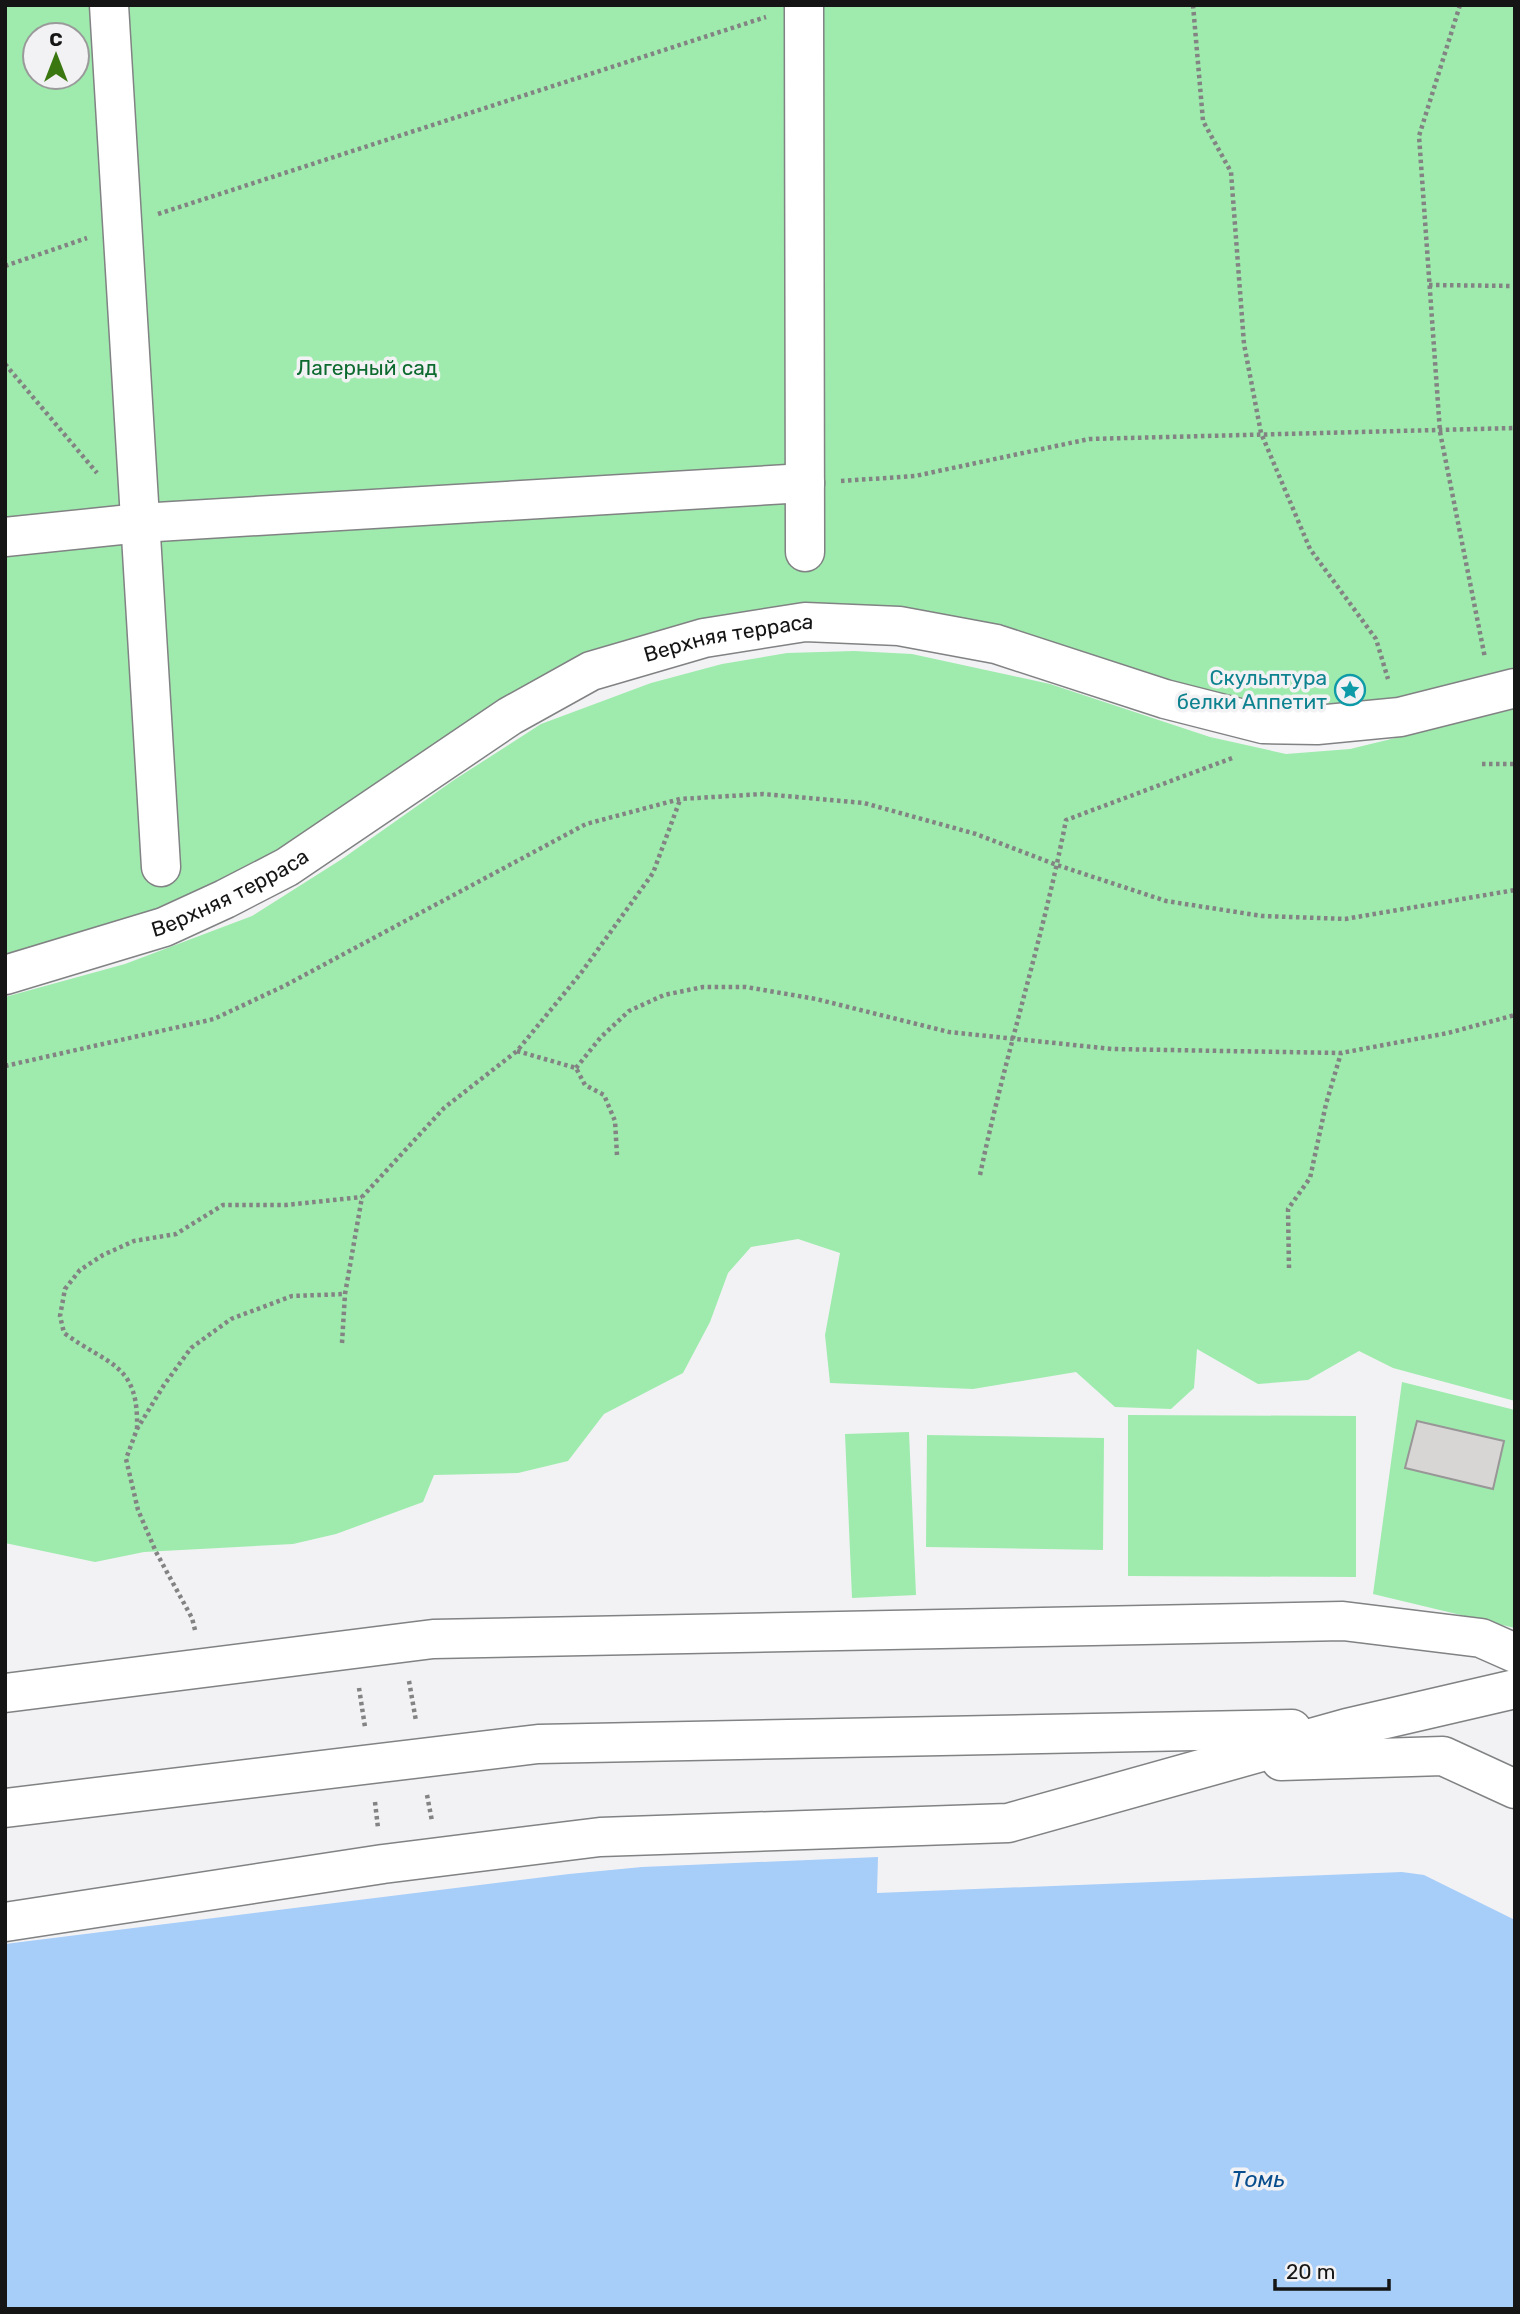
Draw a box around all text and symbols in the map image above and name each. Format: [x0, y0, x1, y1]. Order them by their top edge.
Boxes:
north arrow [21, 21, 91, 91]
text: С [49, 28, 63, 51]
park label: Лагерный сад [297, 355, 437, 380]
street label: Верхняя терраса [641, 609, 814, 667]
place label: Скульптура белки Аппетит [1177, 665, 1327, 714]
place icon: Скульптура белки Аппетит [1333, 673, 1367, 707]
street label: Верхняя терраса [148, 843, 313, 942]
water label: Томь [1231, 2165, 1285, 2193]
scale bar [1275, 2248, 1389, 2292]
text: 20 m [1286, 2259, 1335, 2284]

